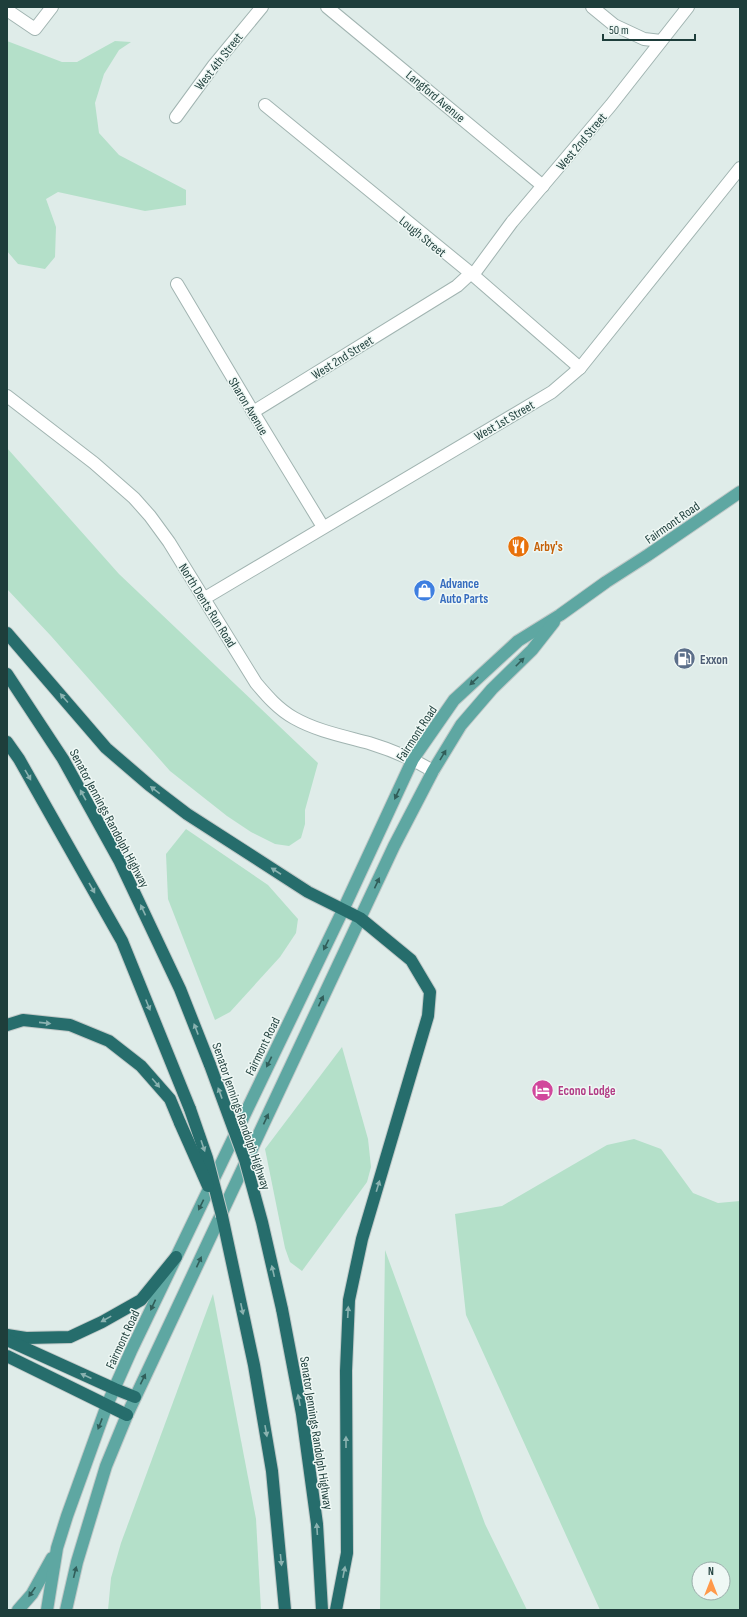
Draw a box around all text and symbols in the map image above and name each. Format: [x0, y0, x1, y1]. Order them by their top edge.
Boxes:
scale bar [603, 16, 695, 42]
text: 50 m [609, 23, 629, 38]
street label: West 4th Street [191, 30, 246, 94]
street label: Langford Avenue [403, 67, 468, 126]
street label: West 2nd Street [553, 110, 610, 174]
street label: Lough Street [396, 213, 449, 261]
street label: West 2nd Street [309, 333, 376, 383]
street label: Sharon Avenue [225, 375, 272, 438]
street label: West 1st Street [472, 397, 537, 445]
street label: Fairmont Road [642, 498, 703, 547]
restaurant icon: Arby's [506, 533, 532, 559]
place label: Arby's [533, 539, 563, 555]
street label: North Dents Run Road [175, 561, 239, 651]
place label: Advance Auto Parts [439, 576, 488, 607]
shop icon: Advance Auto Parts [411, 577, 437, 603]
fuel station icon: Exxon [671, 646, 697, 672]
place label: Exxon [700, 652, 728, 668]
one-way arrow [515, 657, 525, 667]
one-way arrow [469, 677, 479, 686]
one-way arrow [60, 693, 69, 704]
street label: Fairmont Road [393, 703, 441, 764]
street label: Senator Jennings Randolph Highway [66, 746, 153, 891]
one-way arrow [439, 749, 446, 761]
one-way arrow [24, 769, 31, 781]
one-way arrow [150, 786, 161, 795]
one-way arrow [394, 788, 400, 800]
one-way arrow [80, 789, 86, 801]
one-way arrow [270, 867, 281, 875]
one-way arrow [374, 877, 380, 888]
one-way arrow [89, 882, 96, 894]
one-way arrow [140, 905, 146, 916]
one-way arrow [323, 940, 329, 951]
one-way arrow [318, 995, 324, 1007]
one-way arrow [145, 999, 151, 1010]
street label: Fairmont Road [242, 1015, 284, 1078]
one-way arrow [39, 1020, 51, 1026]
one-way arrow [193, 1023, 199, 1035]
street label: Senator Jennings Randolph Highway [208, 1041, 274, 1192]
one-way arrow [266, 1057, 273, 1068]
hotel icon: Econo Lodge [529, 1077, 555, 1103]
one-way arrow [151, 1078, 160, 1088]
place label: Econo Lodge [558, 1083, 616, 1099]
one-way arrow [217, 1086, 223, 1098]
one-way arrow [263, 1113, 269, 1125]
one-way arrow [200, 1140, 206, 1152]
one-way arrow [375, 1180, 381, 1192]
one-way arrow [198, 1199, 204, 1211]
one-way arrow [196, 1256, 202, 1268]
one-way arrow [270, 1265, 276, 1277]
one-way arrow [150, 1299, 156, 1311]
one-way arrow [240, 1303, 246, 1315]
one-way arrow [345, 1306, 352, 1318]
street label: Fairmont Road [102, 1308, 143, 1371]
one-way arrow [100, 1316, 112, 1323]
street label: Senator Jennings Randolph Highway [296, 1355, 336, 1511]
one-way arrow [81, 1373, 92, 1379]
one-way arrow [140, 1374, 146, 1385]
one-way arrow [296, 1394, 302, 1407]
one-way arrow [97, 1418, 103, 1430]
one-way arrow [263, 1425, 269, 1438]
one-way arrow [343, 1435, 349, 1448]
one-way arrow [313, 1523, 320, 1535]
one-way arrow [278, 1554, 284, 1566]
north arrow [691, 1561, 731, 1601]
text: N [708, 1565, 714, 1578]
one-way arrow [72, 1566, 78, 1578]
one-way arrow [341, 1566, 347, 1578]
one-way arrow [28, 1587, 36, 1598]

